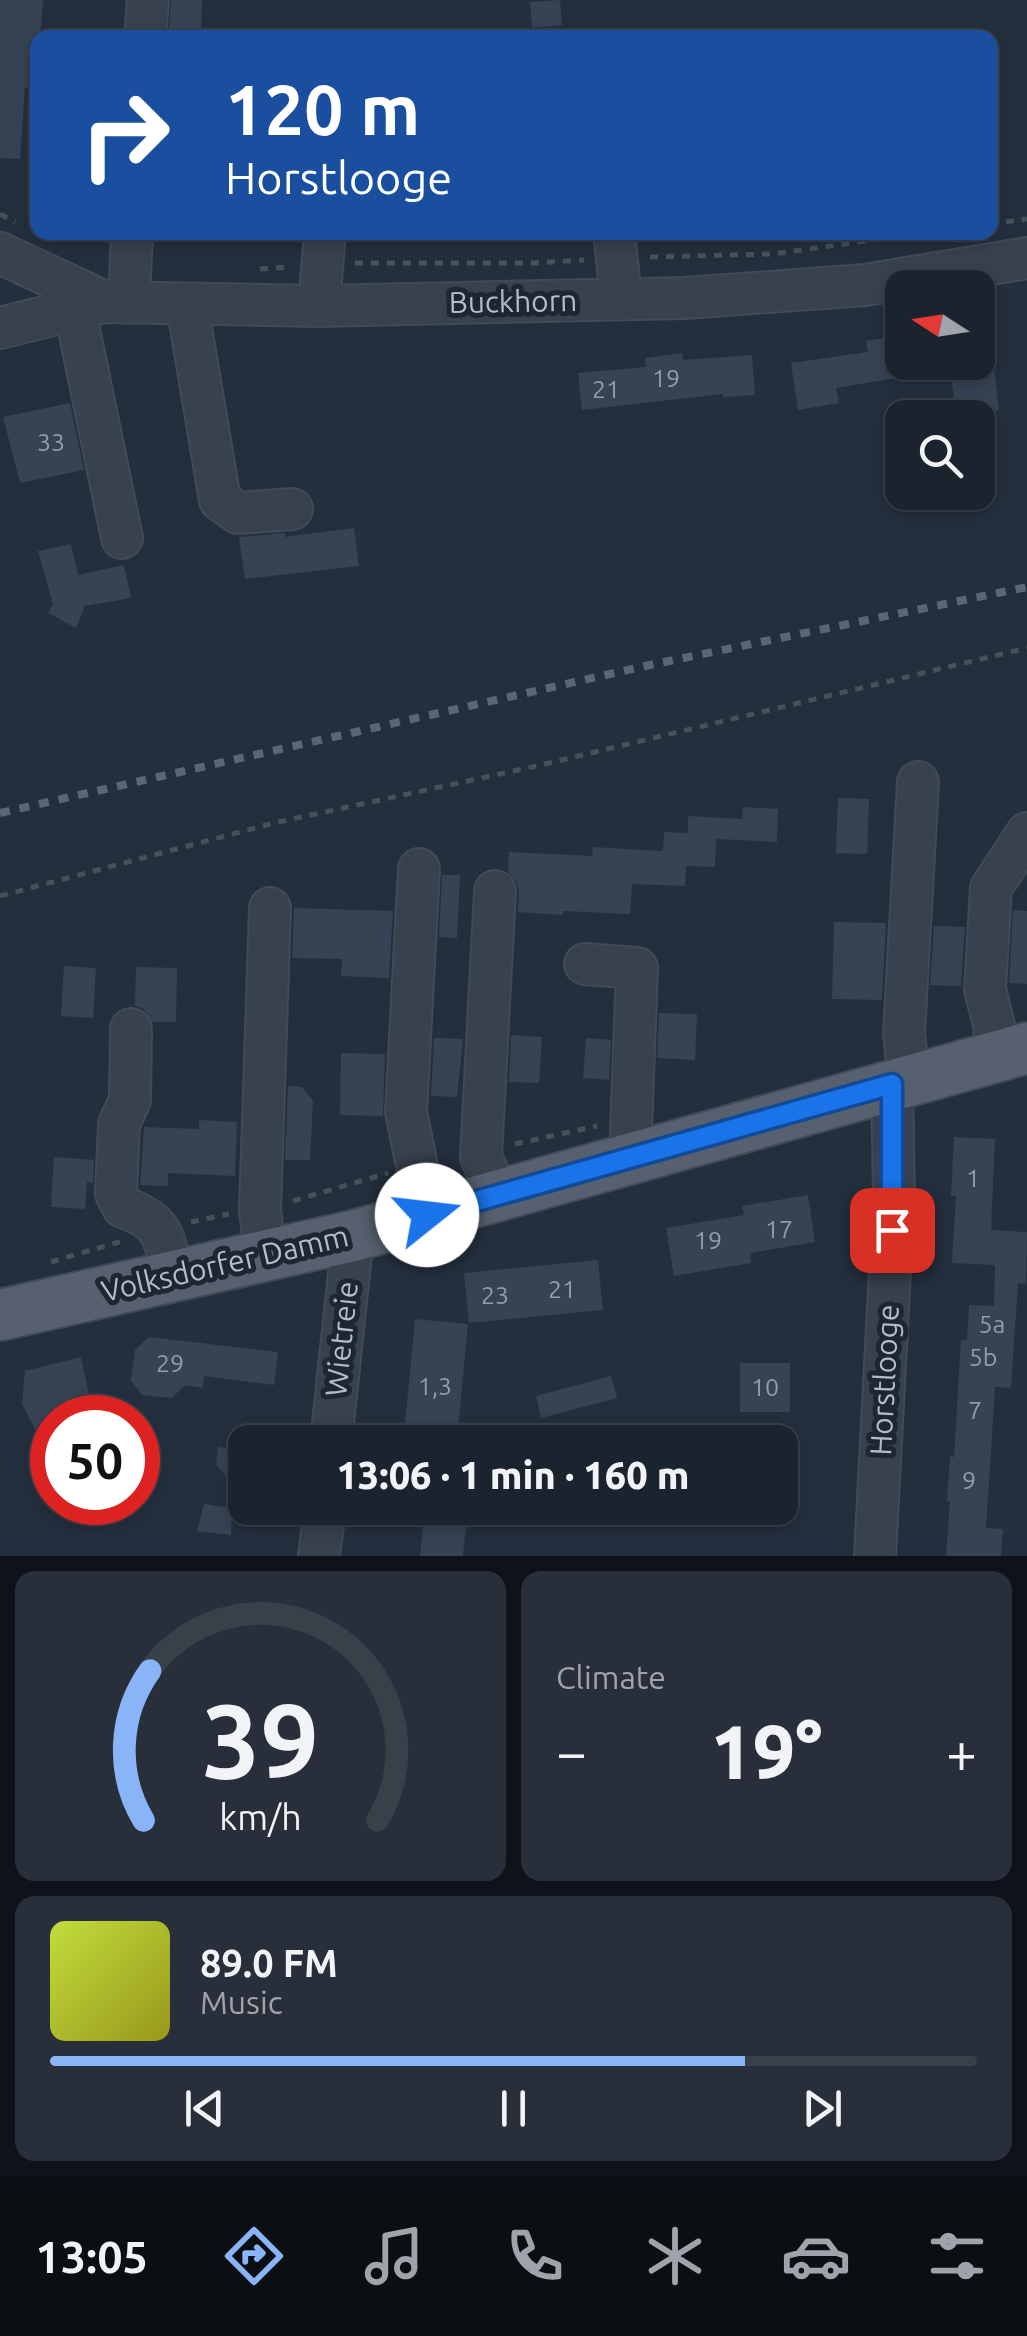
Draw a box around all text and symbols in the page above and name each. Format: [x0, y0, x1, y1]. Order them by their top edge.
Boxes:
icon: right [60, 70, 190, 200]
text: 120 m [225, 70, 420, 148]
text: Horstlooge [225, 152, 452, 203]
north arrow [885, 270, 995, 380]
map controls [885, 270, 995, 510]
street label: Buckhorn [448, 283, 578, 319]
house number: 19 [652, 364, 680, 392]
house number: 21 [592, 375, 620, 403]
button: search [885, 400, 995, 510]
house number: 33 [37, 428, 65, 456]
position arrow [375, 1163, 479, 1267]
house number: 1 [966, 1164, 980, 1192]
pin [850, 1188, 935, 1273]
icon: arrive [865, 1203, 920, 1258]
house number: 17 [765, 1215, 793, 1243]
street label: Volksdorfer Damm [98, 1218, 352, 1308]
house number: 19 [694, 1226, 722, 1254]
house number: 21 [548, 1275, 576, 1303]
street label: Wietreie [318, 1280, 364, 1398]
house number: 23 [481, 1281, 509, 1309]
street label: Horstlooge [863, 1303, 905, 1456]
house number: 5a [979, 1310, 1005, 1338]
house number: 5b [969, 1343, 997, 1371]
house number: 29 [156, 1349, 184, 1377]
house number: 1,3 [418, 1372, 452, 1400]
house number: 10 [751, 1373, 779, 1401]
speed limit sign: 50 [30, 1395, 160, 1525]
house number: 7 [968, 1396, 982, 1424]
text: 13:06 · 1 min · 160 m [336, 1454, 690, 1496]
house number: 9 [962, 1466, 976, 1494]
text: Climate [556, 1659, 666, 1695]
text: 39 [202, 1681, 319, 1798]
text: 19° [711, 1709, 822, 1793]
text: − [556, 1721, 587, 1782]
text: + [946, 1721, 977, 1782]
text: km/h [219, 1797, 302, 1837]
text: 89.0 FM [200, 1942, 338, 1984]
text: Music [200, 1984, 283, 2020]
icon: previous [177, 2081, 232, 2136]
icon: pause [486, 2081, 541, 2136]
icon: next [795, 2081, 850, 2136]
icon: directions [219, 2221, 289, 2291]
icon: music [359, 2221, 429, 2291]
icon: phone [500, 2221, 570, 2291]
icon: climate [640, 2221, 710, 2291]
icon: car [781, 2221, 851, 2291]
icon: filters [922, 2221, 992, 2291]
text: 13:05 [35, 2231, 148, 2282]

